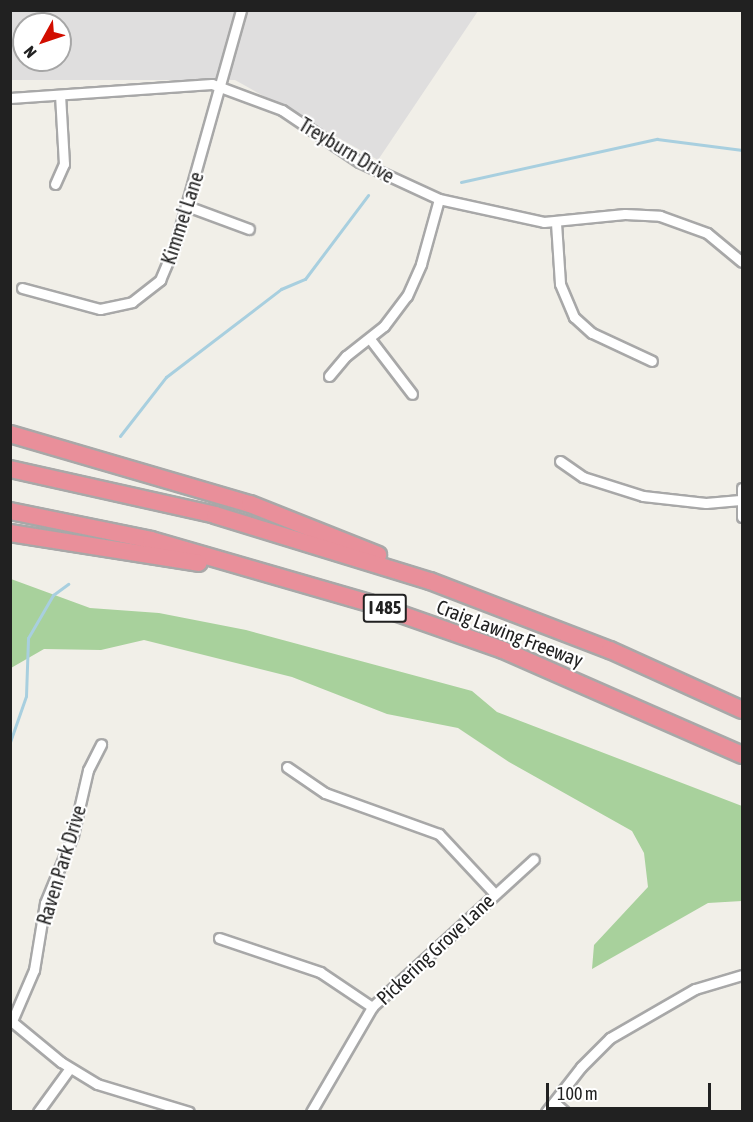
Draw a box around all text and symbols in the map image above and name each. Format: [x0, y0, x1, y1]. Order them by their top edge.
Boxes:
north arrow [12, 12, 72, 72]
text: N [20, 43, 40, 62]
street label: Treyburn Drive [295, 112, 399, 188]
street label: Kimmel Lane [156, 169, 208, 267]
road number: I 485 [362, 593, 408, 623]
street label: Craig Lawing Freeway [433, 594, 587, 672]
street label: Raven Park Drive [31, 802, 91, 928]
street label: Pickering Grove Lane [371, 888, 499, 1010]
scale bar [549, 1071, 714, 1109]
text: 100 m [557, 1083, 598, 1104]

